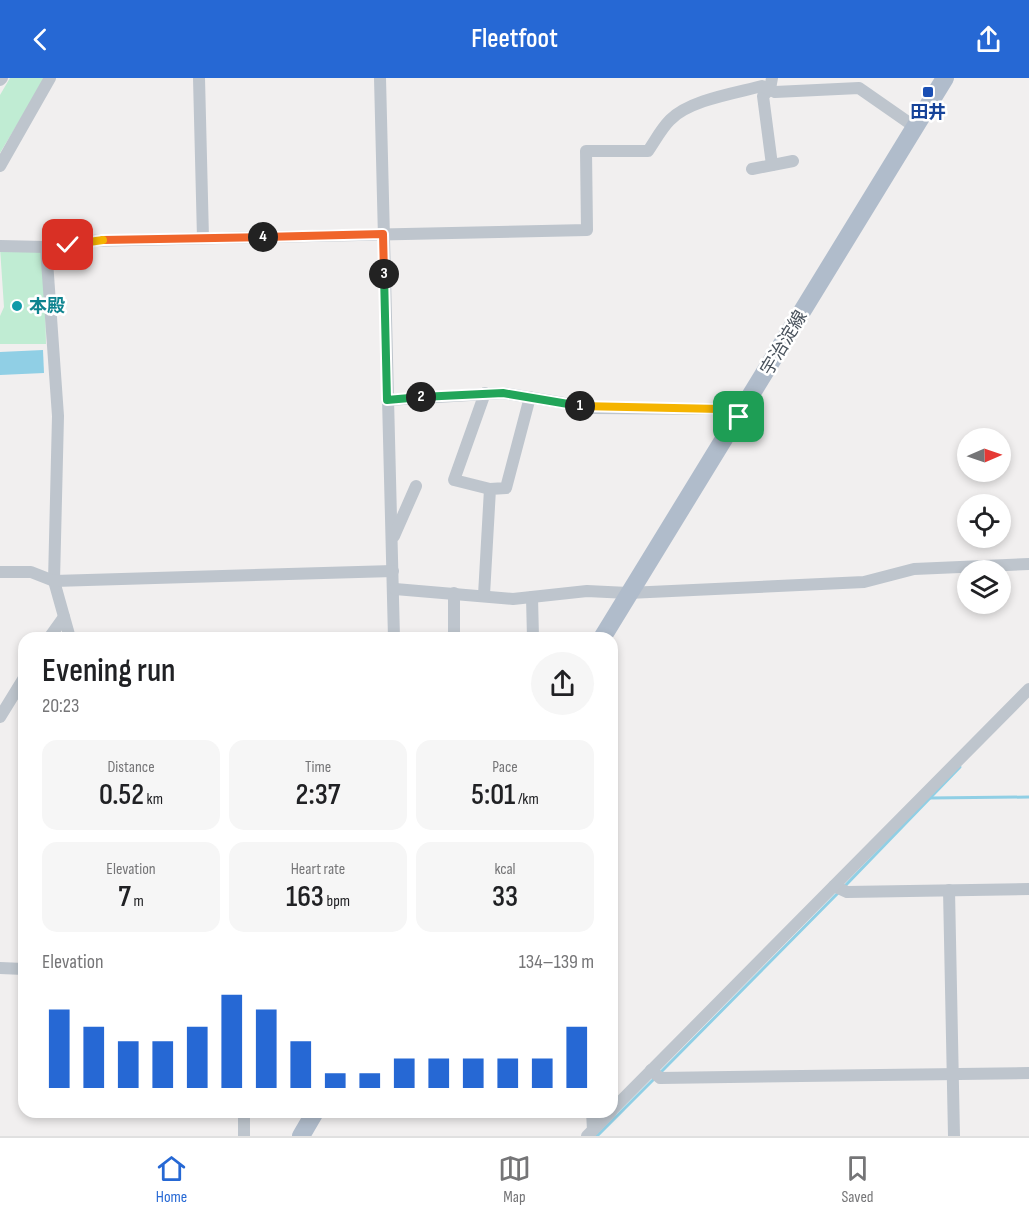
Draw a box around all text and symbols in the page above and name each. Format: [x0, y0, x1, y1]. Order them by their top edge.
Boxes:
icon: back [24, 23, 57, 56]
text: Fleetfoot [471, 23, 558, 55]
icon: share [972, 23, 1005, 56]
marker: 田井 [921, 85, 935, 99]
place label: 田井 [910, 102, 946, 123]
pin [42, 219, 93, 270]
pin: 4 [248, 222, 278, 252]
text: 4 [259, 227, 267, 246]
icon: check [51, 228, 84, 261]
pin: 3 [369, 259, 399, 289]
text: 3 [380, 264, 388, 283]
place label: 本殿 [29, 296, 65, 317]
marker: 本殿 [10, 299, 24, 313]
street label: 宇治淀線 [756, 307, 812, 379]
pin: 2 [406, 382, 436, 412]
text: 2 [417, 387, 425, 406]
pin: 1 [565, 391, 595, 421]
pin [713, 391, 764, 442]
text: 1 [577, 396, 583, 415]
icon: arrive [722, 400, 755, 433]
north arrow [957, 428, 1011, 482]
map controls [957, 428, 1011, 614]
button: locate [957, 494, 1011, 548]
button: layers [957, 560, 1011, 614]
text: Evening run [42, 651, 176, 691]
button: share [531, 652, 594, 715]
text: 20:23 [42, 694, 79, 718]
text: Distance [107, 758, 155, 777]
text: Time [305, 758, 331, 777]
text: Pace [492, 758, 518, 777]
text: 0.52 [99, 777, 144, 813]
text: 2:37 [296, 777, 340, 813]
text: 5:01 [471, 777, 515, 813]
text: km [144, 790, 163, 809]
text: /km [515, 790, 539, 809]
text: Elevation [106, 860, 156, 879]
text: Heart rate [291, 860, 345, 879]
text: kcal [494, 860, 516, 879]
text: 7 [118, 879, 131, 915]
text: 163 [286, 879, 324, 915]
text: 33 [492, 879, 518, 915]
text: m [131, 892, 144, 911]
text: bpm [324, 892, 350, 911]
text: Elevation [42, 950, 104, 974]
text: 134–139 m [519, 950, 594, 974]
tab: Home [155, 1152, 188, 1207]
tab: Map [498, 1152, 531, 1207]
tab: Saved [841, 1152, 874, 1207]

